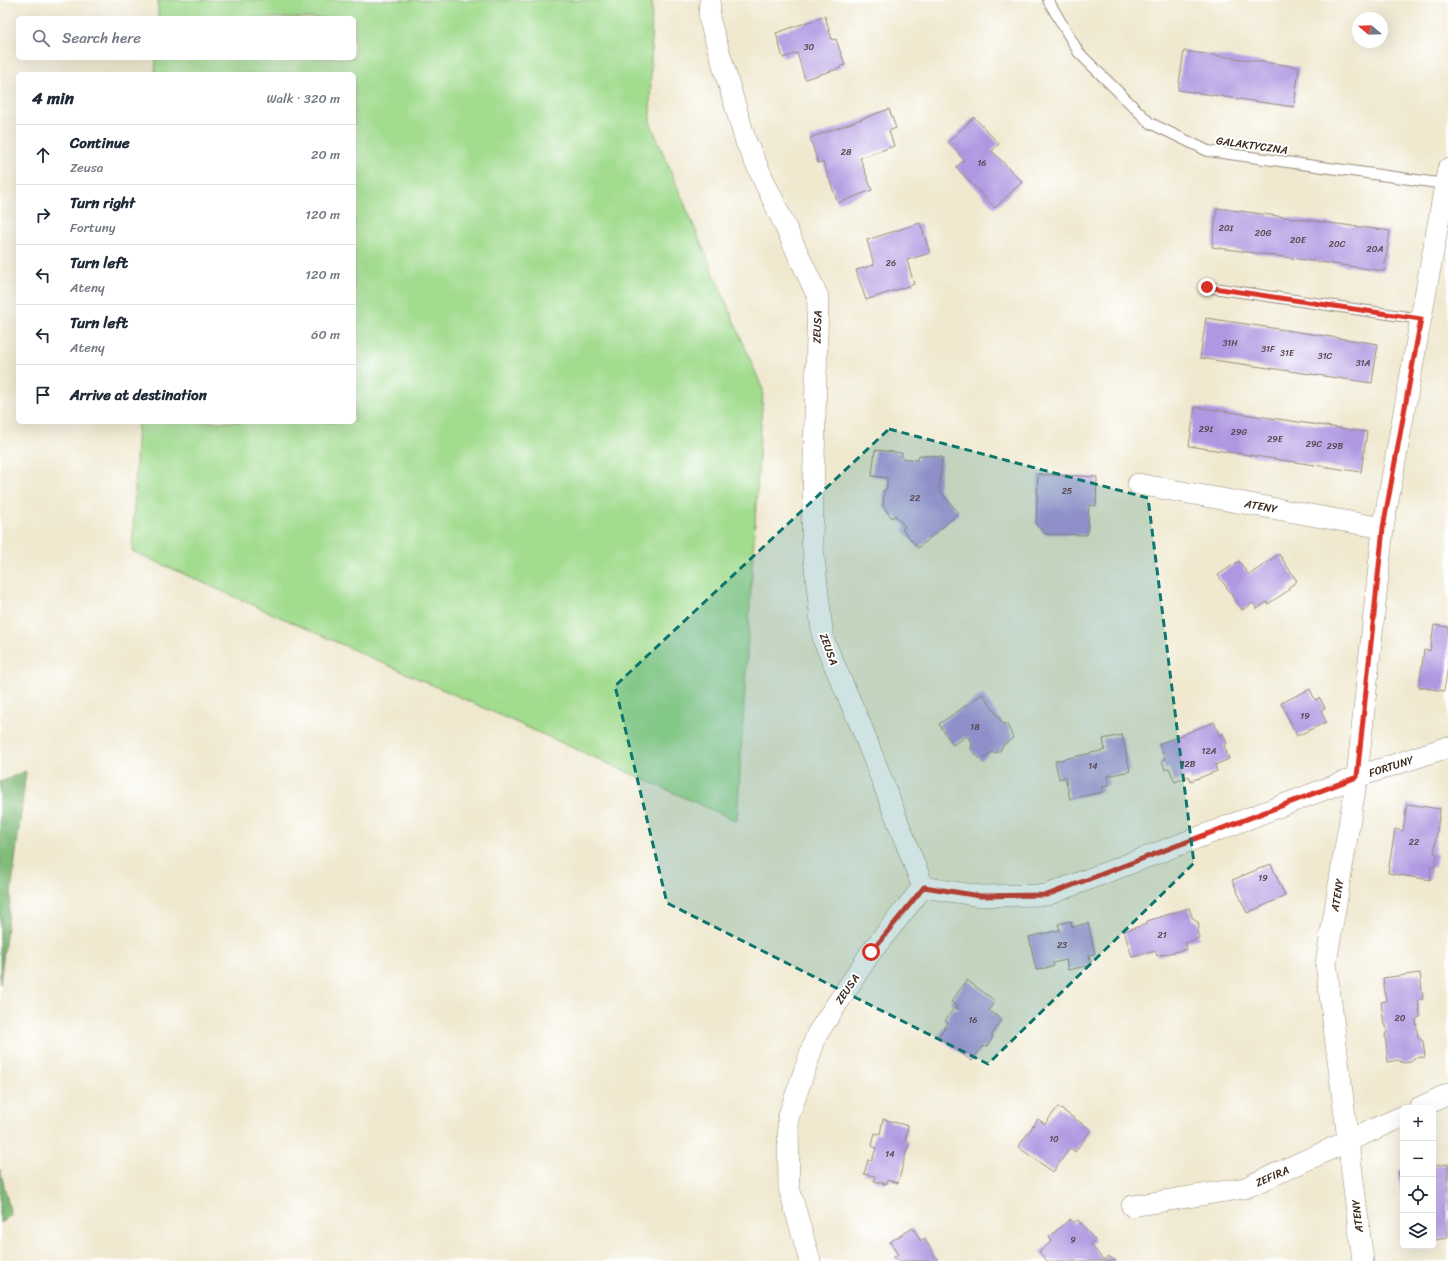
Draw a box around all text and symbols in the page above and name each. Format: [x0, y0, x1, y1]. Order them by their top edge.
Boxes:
north arrow [1352, 12, 1388, 48]
search box [16, 16, 356, 60]
text: Search here [62, 25, 141, 51]
icon: search [30, 27, 52, 49]
house number: 30 [804, 39, 815, 55]
text: 4 min [32, 83, 74, 113]
text: Walk · 320 m [266, 87, 340, 110]
text: Continue [70, 130, 130, 156]
street label: GALAKTYCZNA [1215, 131, 1289, 160]
text: 20 m [311, 143, 340, 166]
icon: ahead [32, 144, 54, 166]
house number: 28 [841, 144, 852, 160]
house number: 16 [978, 155, 986, 171]
text: Zeusa [70, 156, 103, 179]
text: Turn right [70, 190, 135, 216]
text: 120 m [305, 203, 340, 226]
icon: right [32, 204, 54, 226]
text: Fortuny [70, 216, 115, 239]
house number: 20I [1219, 220, 1235, 236]
house number: 20G [1255, 225, 1272, 241]
house number: 20E [1290, 232, 1307, 248]
house number: 20C [1329, 236, 1346, 252]
house number: 20A [1367, 241, 1383, 257]
text: Turn left [70, 250, 128, 276]
house number: 26 [886, 255, 896, 271]
text: 120 m [305, 263, 340, 286]
icon: left [32, 264, 54, 286]
text: Ateny [70, 276, 105, 299]
route end [1198, 278, 1216, 296]
text: Turn left [70, 310, 128, 336]
street label: ZEUSA [807, 310, 828, 344]
text: 60 m [311, 323, 340, 346]
icon: left [32, 324, 54, 346]
house number: 31H [1222, 335, 1238, 351]
text: Ateny [70, 336, 105, 359]
house number: 31F [1261, 341, 1276, 357]
house number: 31E [1280, 345, 1295, 361]
house number: 31C [1318, 348, 1333, 364]
house number: 31A [1356, 355, 1370, 371]
text: Arrive at destination [70, 382, 207, 408]
icon: arrive [32, 384, 54, 406]
house number: 29I [1199, 421, 1215, 437]
house number: 29G [1231, 424, 1248, 440]
house number: 29E [1267, 431, 1284, 447]
house number: 29C [1306, 436, 1323, 452]
house number: 29B [1327, 438, 1344, 454]
house number: 25 [1062, 483, 1073, 499]
house number: 22 [910, 490, 920, 506]
street label: ATENY [1242, 494, 1280, 519]
street label: ZEUSA [814, 630, 843, 668]
house number: 19 [1300, 708, 1310, 724]
house number: 18 [970, 719, 980, 735]
house number: 12A [1202, 743, 1217, 759]
street label: FORTUNY [1366, 750, 1417, 783]
house number: 12B [1181, 756, 1196, 772]
house number: 14 [1088, 758, 1098, 774]
house number: 22 [1409, 834, 1419, 850]
house number: 19 [1258, 870, 1268, 886]
street label: ATENY [1325, 876, 1350, 914]
house number: 21 [1157, 927, 1167, 943]
house number: 23 [1057, 937, 1067, 953]
route start [862, 943, 880, 961]
street label: ZEUSA [830, 970, 865, 1008]
house number: 20 [1395, 1010, 1406, 1026]
house number: 16 [969, 1012, 977, 1028]
map controls [1400, 1105, 1436, 1249]
button: + [1400, 1105, 1436, 1141]
house number: 10 [1049, 1131, 1059, 1147]
button: − [1400, 1141, 1436, 1177]
house number: 14 [885, 1146, 895, 1162]
street label: ZEFIRA [1252, 1161, 1292, 1192]
button: locate [1400, 1177, 1436, 1213]
street label: ATENY [1346, 1197, 1369, 1235]
button: layers [1400, 1213, 1436, 1249]
house number: 9 [1070, 1232, 1076, 1248]

